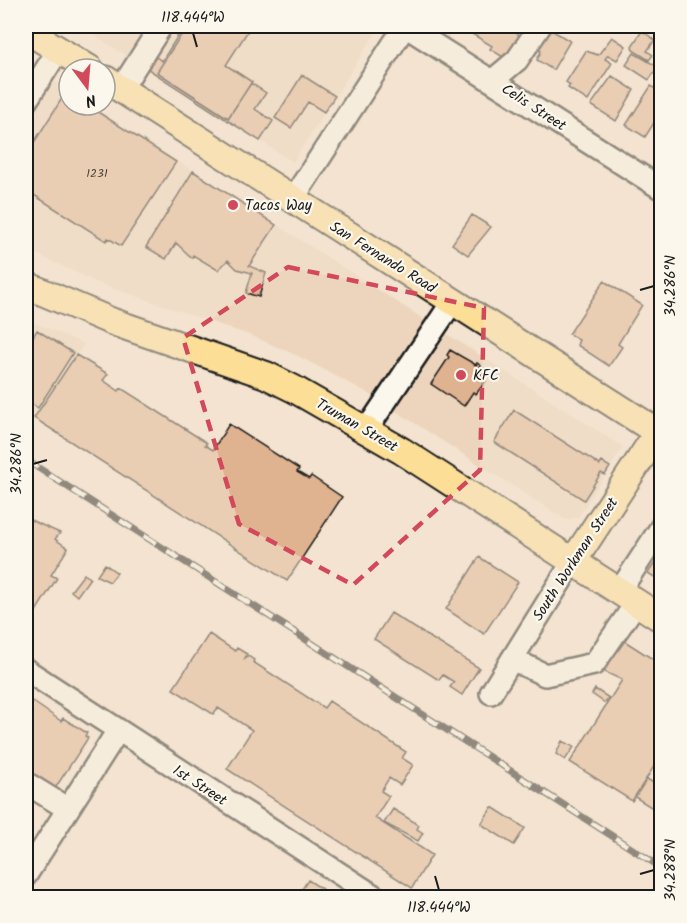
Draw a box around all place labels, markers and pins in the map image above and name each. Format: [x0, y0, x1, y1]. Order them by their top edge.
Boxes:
place label: Tacos Way [245, 194, 313, 218]
marker: Tacos Way [226, 198, 240, 212]
place label: KFC [473, 364, 499, 388]
marker: KFC [454, 368, 468, 382]

